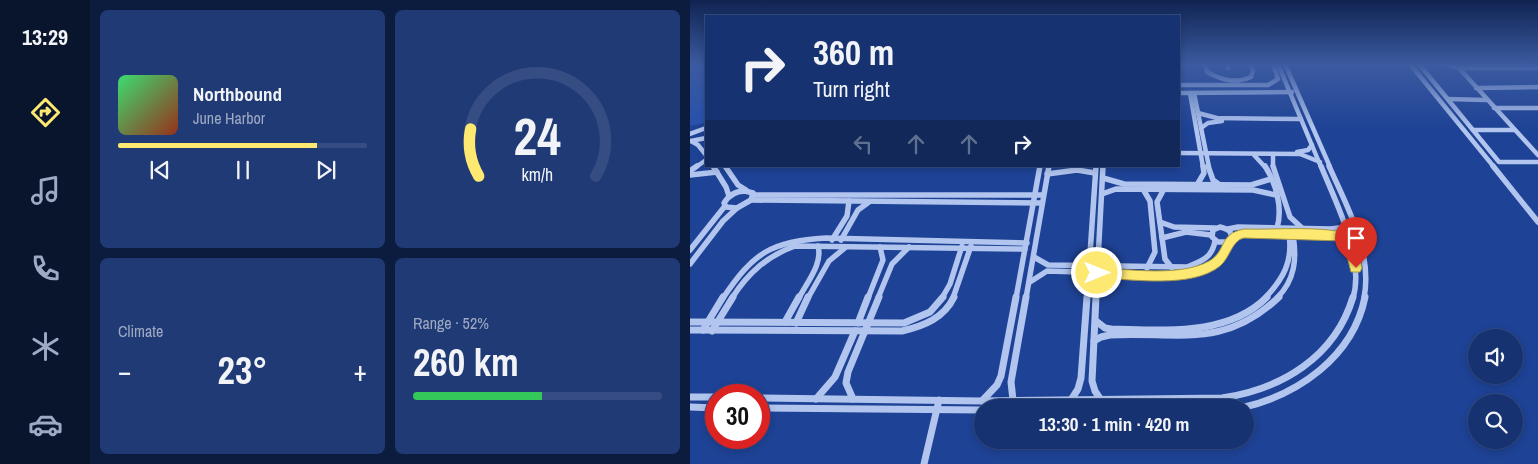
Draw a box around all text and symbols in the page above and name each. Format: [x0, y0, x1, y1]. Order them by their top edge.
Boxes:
text: 13:29 [22, 22, 68, 52]
text: 360 m [813, 29, 894, 76]
icon: right [730, 35, 795, 100]
text: Turn right [813, 74, 890, 104]
text: Northbound [193, 81, 282, 107]
icon: directions [28, 95, 63, 130]
text: 24 [514, 101, 561, 171]
text: June Harbor [193, 107, 265, 129]
icon: left [849, 130, 877, 158]
icon: ahead [902, 130, 930, 158]
icon: ahead [955, 130, 983, 158]
icon: right [1008, 130, 1036, 158]
icon: previous [146, 156, 174, 184]
icon: pause [229, 156, 257, 184]
icon: next [312, 156, 340, 184]
text: km/h [522, 163, 553, 187]
icon: music [28, 173, 63, 208]
pin [1335, 217, 1377, 268]
icon: arrive [1342, 224, 1370, 252]
position arrow [1070, 246, 1122, 298]
icon: phone [28, 251, 63, 286]
text: Range · 52% [413, 312, 489, 334]
text: Climate [118, 320, 163, 342]
icon: climate [28, 329, 63, 364]
map controls [1468, 329, 1523, 449]
button: sound [1468, 329, 1523, 384]
text: 260 km [413, 337, 519, 388]
text: 23° [218, 345, 267, 396]
text: − [118, 352, 131, 390]
text: + [354, 352, 367, 390]
speed limit sign: 30 [705, 384, 770, 449]
button: search [1468, 394, 1523, 449]
icon: car [28, 407, 63, 442]
text: 13:30 · 1 min · 420 m [1039, 411, 1189, 437]

